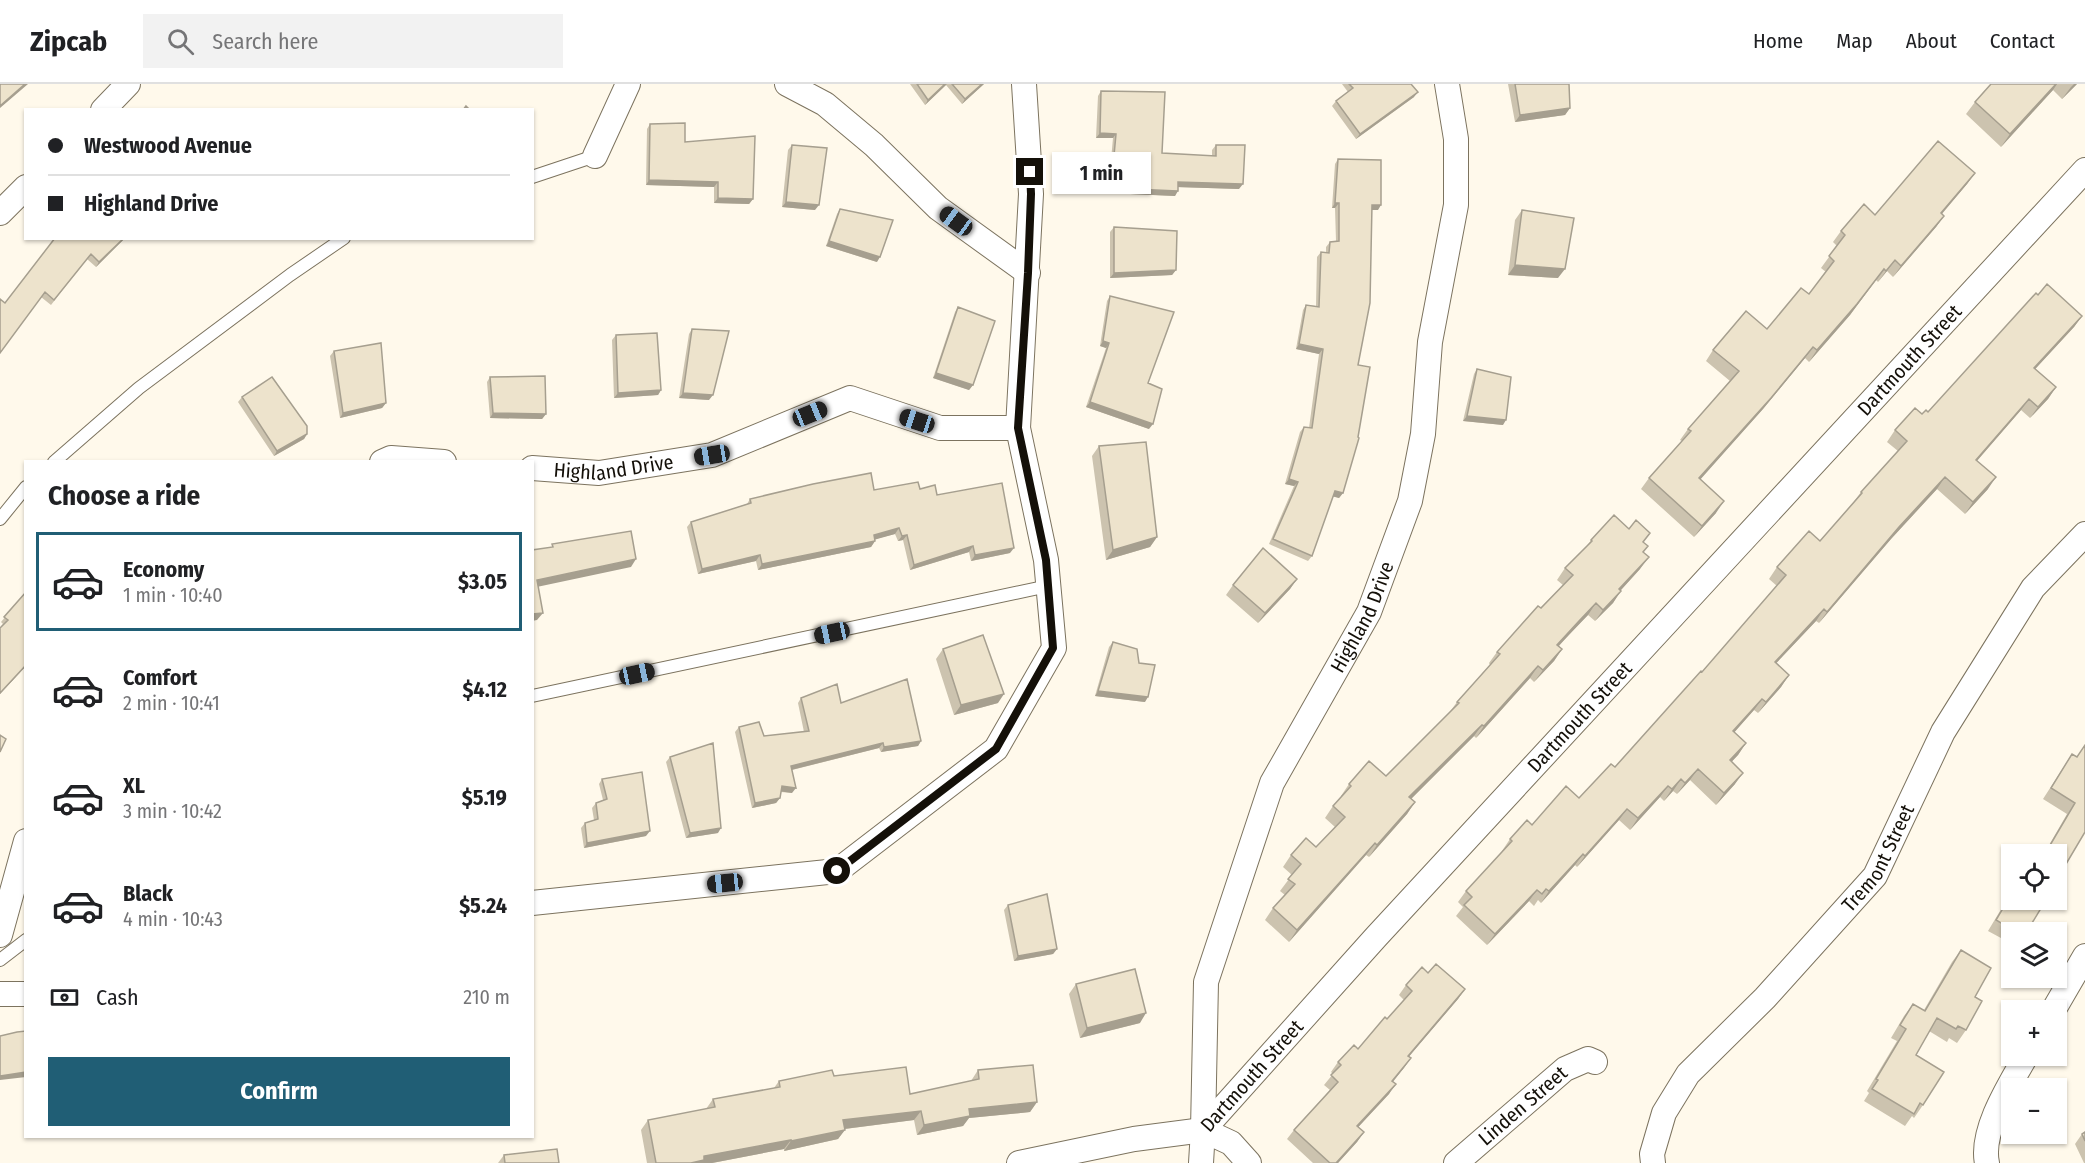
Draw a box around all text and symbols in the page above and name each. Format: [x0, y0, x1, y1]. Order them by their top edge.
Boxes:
search box [143, 14, 563, 68]
text: Zipcab [30, 25, 107, 58]
icon: search [164, 25, 197, 58]
text: Search here [212, 28, 318, 55]
text: Home [1753, 28, 1803, 54]
text: Map [1836, 28, 1873, 54]
text: About [1906, 28, 1957, 54]
text: Contact [1990, 28, 2055, 54]
text: Westwood Avenue [84, 132, 252, 159]
callout: 1 min [1051, 151, 1150, 193]
route end [1016, 158, 1043, 185]
text: 1 min [1080, 161, 1123, 185]
text: Highland Drive [84, 190, 219, 217]
car [936, 203, 976, 239]
street label: Dartmouth Street [1852, 299, 1967, 420]
car [790, 399, 830, 429]
car [897, 407, 937, 435]
car [693, 443, 731, 467]
street label: Highland Drive [553, 449, 675, 485]
text: Choose a ride [48, 480, 200, 512]
icon: car [51, 555, 105, 609]
text: Economy [123, 556, 204, 583]
street label: Highland Drive [1325, 558, 1399, 677]
text: $3.05 [458, 568, 507, 595]
text: 1 min · 10:40 [123, 583, 223, 607]
car [813, 620, 851, 646]
street label: Dartmouth Street [1522, 656, 1637, 777]
car [618, 661, 656, 687]
icon: car [51, 663, 105, 717]
text: Comfort [123, 664, 197, 691]
text: $4.12 [462, 676, 507, 703]
text: 2 min · 10:41 [123, 691, 220, 715]
icon: car [51, 771, 105, 825]
text: XL [123, 772, 145, 799]
text: $5.19 [462, 784, 507, 811]
text: 3 min · 10:42 [123, 799, 222, 823]
street label: Tremont Street [1837, 800, 1919, 917]
map controls [2001, 844, 2067, 1144]
button: locate [2001, 844, 2067, 910]
route start [823, 857, 850, 884]
car [706, 872, 744, 894]
icon: car [51, 879, 105, 933]
text: Black [123, 880, 173, 907]
text: $5.24 [459, 892, 507, 919]
text: 4 min · 10:43 [123, 907, 223, 931]
button: layers [2001, 922, 2067, 988]
icon: cash [48, 981, 81, 1014]
text: Cash [96, 984, 139, 1011]
text: 210 m [463, 985, 510, 1009]
button: + [2001, 1000, 2067, 1066]
street label: Dartmouth Street [1195, 1014, 1308, 1137]
button: Confirm [48, 1057, 510, 1126]
street label: Linden Street [1473, 1060, 1572, 1150]
button: − [2001, 1078, 2067, 1144]

